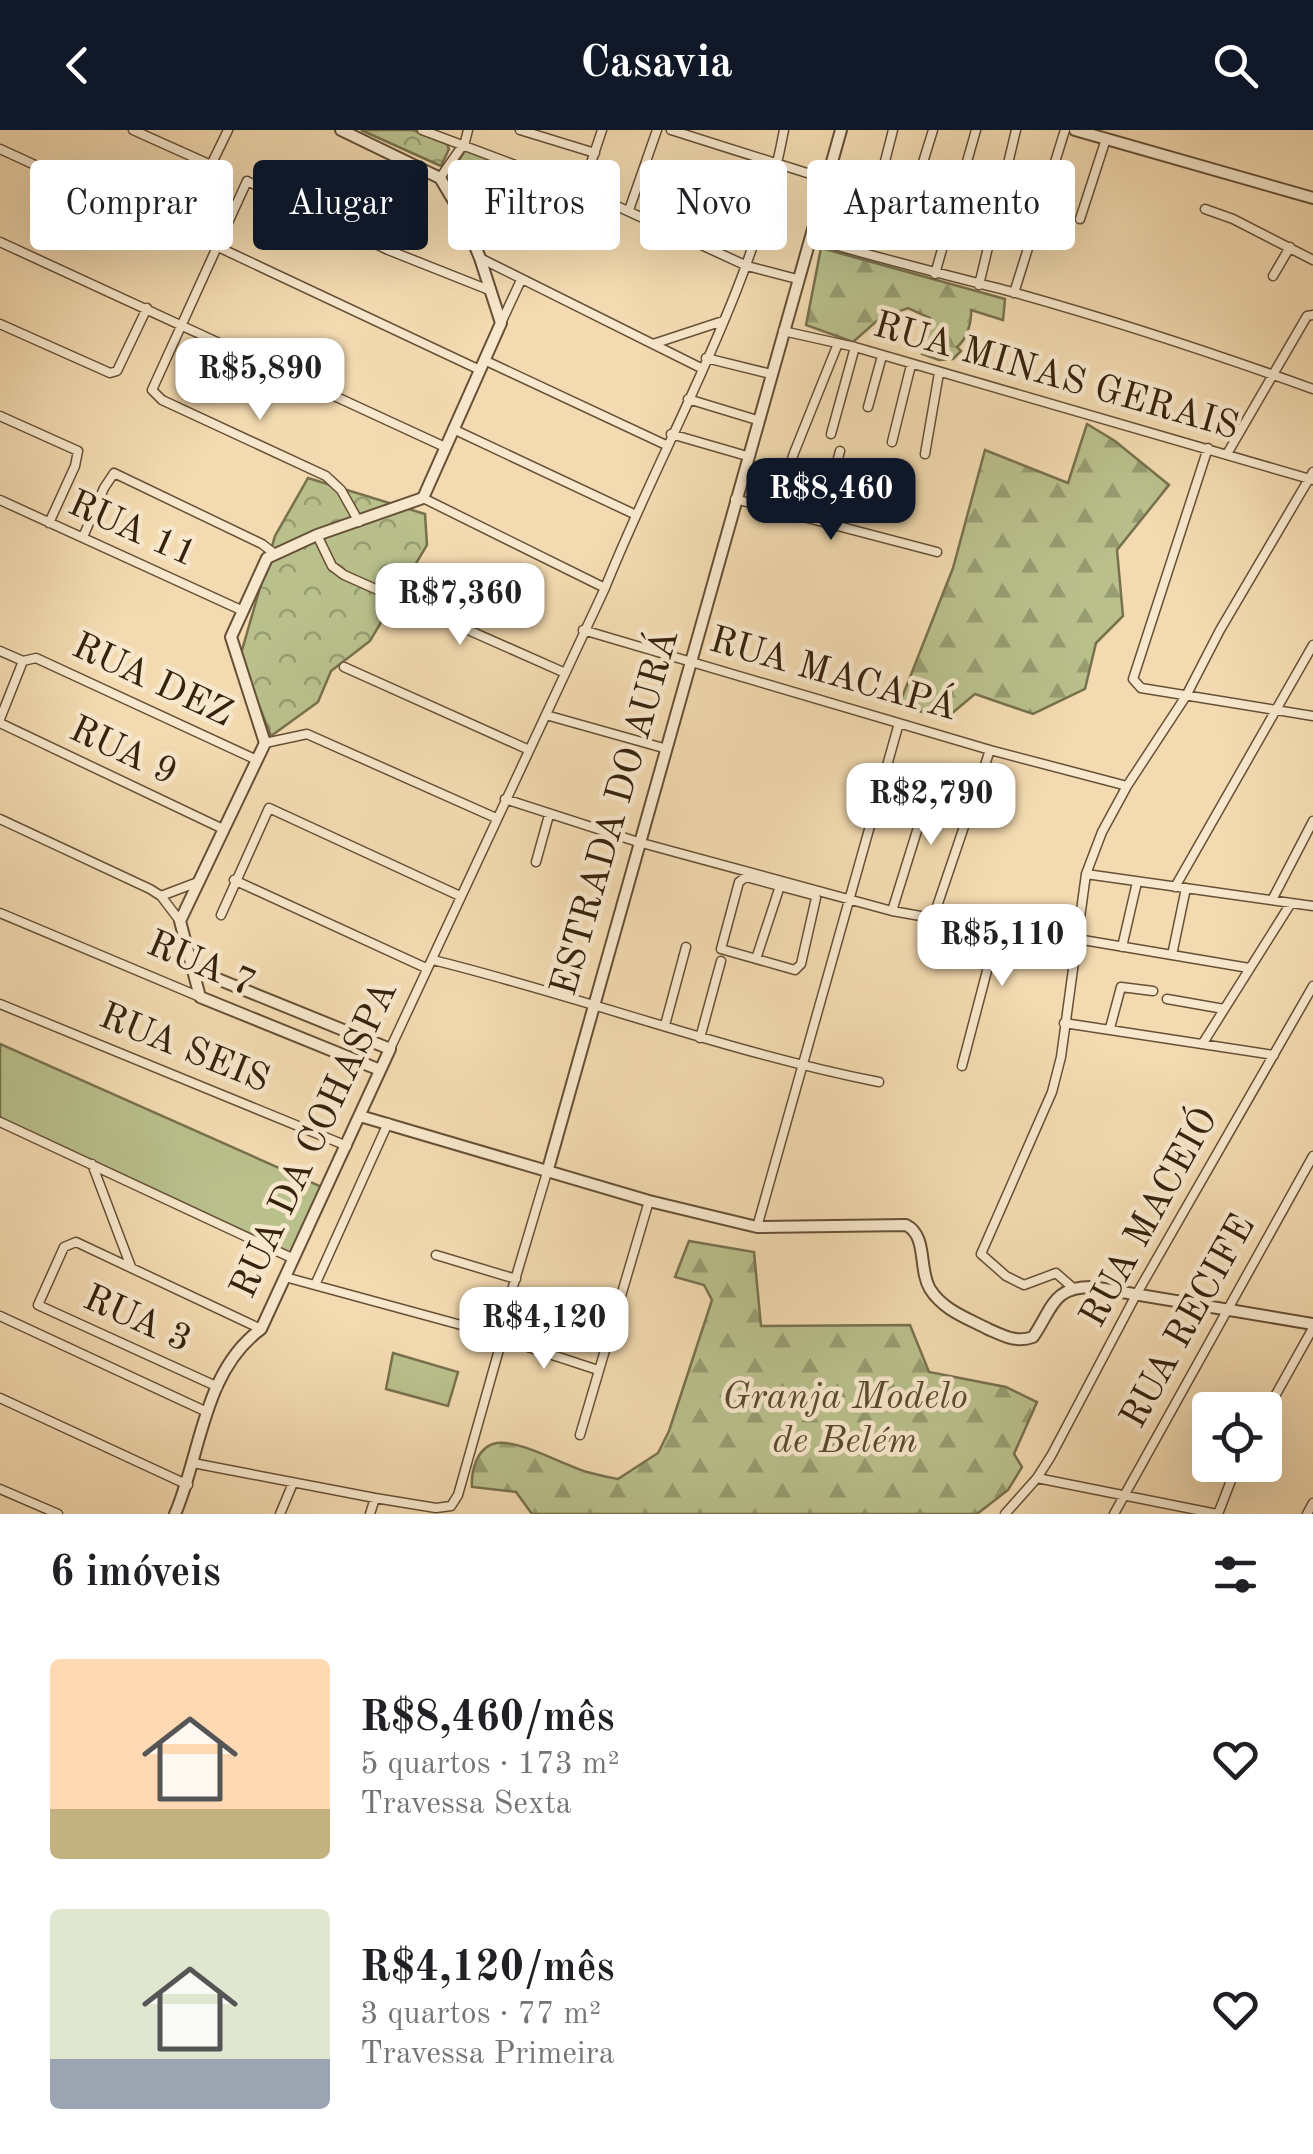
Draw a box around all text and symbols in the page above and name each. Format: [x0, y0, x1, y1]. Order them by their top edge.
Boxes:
icon: back [50, 38, 105, 93]
icon: search [1208, 38, 1263, 93]
text: Casavia [580, 42, 733, 87]
chip: Comprar [30, 160, 233, 250]
chip: Alugar [253, 160, 428, 250]
chip: Filtros [448, 160, 620, 250]
chip: Novo [640, 160, 787, 250]
chip: Apartamento [807, 160, 1075, 250]
street label: RUA MINAS GERAIS [869, 307, 1243, 447]
pin: R$5,890 [168, 338, 352, 423]
text: R$5,890 [197, 354, 323, 386]
pin: R$8,460 [739, 458, 923, 543]
text: R$8,460 [768, 474, 894, 506]
street label: RUA 11 [62, 485, 202, 575]
pin: R$7,360 [368, 563, 552, 648]
text: R$7,360 [397, 579, 523, 611]
street label: RUA MACAPÁ [705, 615, 963, 728]
street label: ESTRADA DO AURÁ [539, 624, 686, 1000]
street label: RUA DEZ [66, 627, 238, 735]
street label: RUA 9 [64, 711, 182, 793]
pin: R$2,790 [839, 763, 1023, 848]
text: R$2,790 [868, 779, 994, 811]
pin: R$5,110 [910, 904, 1094, 989]
text: R$5,110 [939, 920, 1065, 952]
street label: RUA 7 [141, 925, 261, 1005]
street label: RUA DA COHASPA [225, 976, 405, 1304]
street label: RUA SEIS [94, 998, 274, 1100]
street label: RUA MACEIÓ [1067, 1098, 1226, 1334]
street label: RUA RECIFE [1115, 1209, 1263, 1435]
street label: RUA 3 [77, 1280, 197, 1360]
pin: R$4,120 [452, 1287, 636, 1372]
text: R$4,120 [481, 1303, 607, 1335]
park label: Granja Modelo de Belém [722, 1379, 968, 1461]
map controls [1192, 1392, 1282, 1482]
button: locate [1192, 1392, 1282, 1482]
icon: filters [1208, 1547, 1263, 1602]
text: 6 imóveis [50, 1553, 221, 1595]
text: R$8,460/mês [360, 1698, 615, 1740]
icon: home [130, 1699, 250, 1819]
icon: heart [1208, 1732, 1263, 1787]
text: 5 quartos · 173 m² [360, 1749, 620, 1781]
text: Travessa Sexta [360, 1789, 572, 1821]
text: R$4,120/mês [360, 1948, 615, 1990]
icon: home [130, 1949, 250, 2069]
icon: heart [1208, 1982, 1263, 2037]
text: 3 quartos · 77 m² [360, 1999, 601, 2031]
text: Travessa Primeira [360, 2039, 615, 2071]

